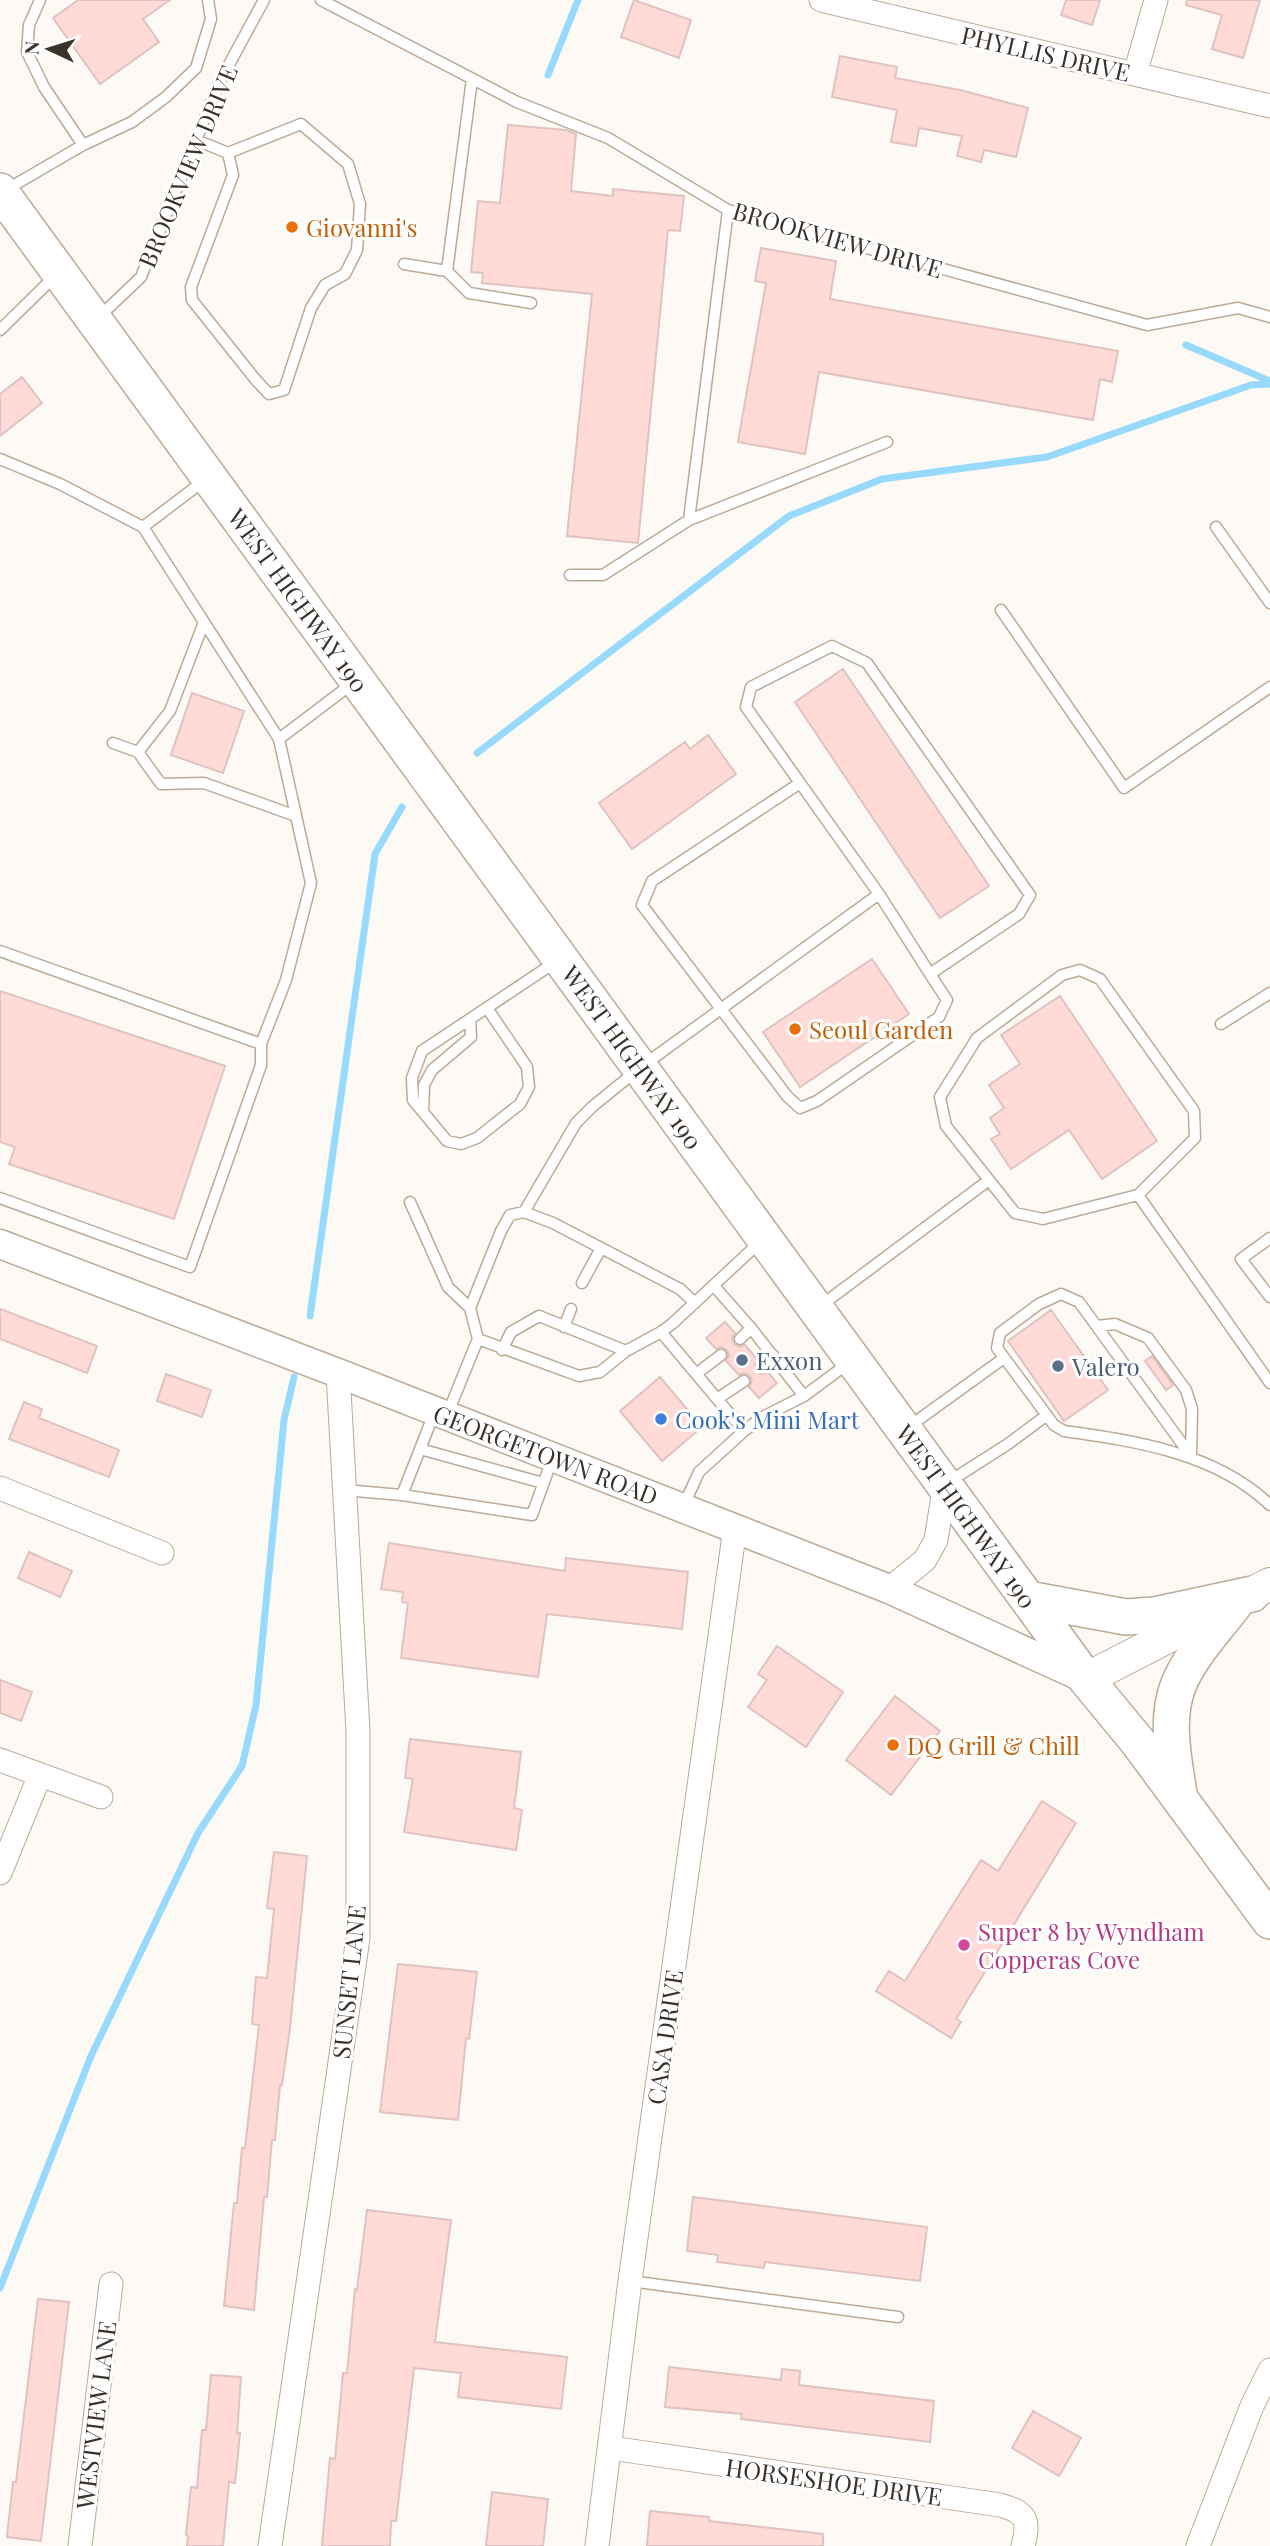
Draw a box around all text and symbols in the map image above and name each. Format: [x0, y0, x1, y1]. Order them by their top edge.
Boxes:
north arrow [14, 14, 84, 84]
street label: PHYLLIS DRIVE [958, 18, 1134, 88]
text: N [18, 40, 45, 55]
street label: BROOKVIEW DRIVE [130, 60, 244, 272]
street label: BROOKVIEW DRIVE [729, 194, 947, 284]
place label: Giovanni's [306, 211, 417, 243]
marker: Giovanni's [284, 219, 300, 235]
street label: WEST HIGHWAY 190 [221, 501, 377, 698]
street label: WEST HIGHWAY 190 [555, 958, 711, 1155]
place label: Seoul Garden [809, 1013, 953, 1045]
marker: Seoul Garden [787, 1021, 803, 1037]
place label: Exxon [756, 1344, 823, 1376]
place label: Valero [1071, 1350, 1140, 1382]
marker: Exxon [734, 1352, 750, 1368]
marker: Valero [1050, 1358, 1066, 1374]
street label: GEORGETOWN ROAD [429, 1396, 663, 1512]
place label: Cook's Mini Mart [675, 1403, 860, 1435]
marker: Cook's Mini Mart [653, 1411, 669, 1427]
street label: WEST HIGHWAY 190 [889, 1417, 1045, 1614]
place label: DQ Grill & Chill [907, 1729, 1080, 1761]
marker: DQ Grill & Chill [885, 1737, 901, 1753]
street label: SUNSET LANE [324, 1904, 372, 2060]
place label: Super 8 by Wyndham Copperas Cove [978, 1915, 1205, 1975]
marker: Super 8 by Wyndham Copperas Cove [956, 1937, 972, 1953]
street label: CASA DRIVE [639, 1967, 689, 2107]
street label: WESTVIEW LANE [67, 2319, 122, 2512]
street label: HORSESHOE DRIVE [724, 2450, 944, 2512]

